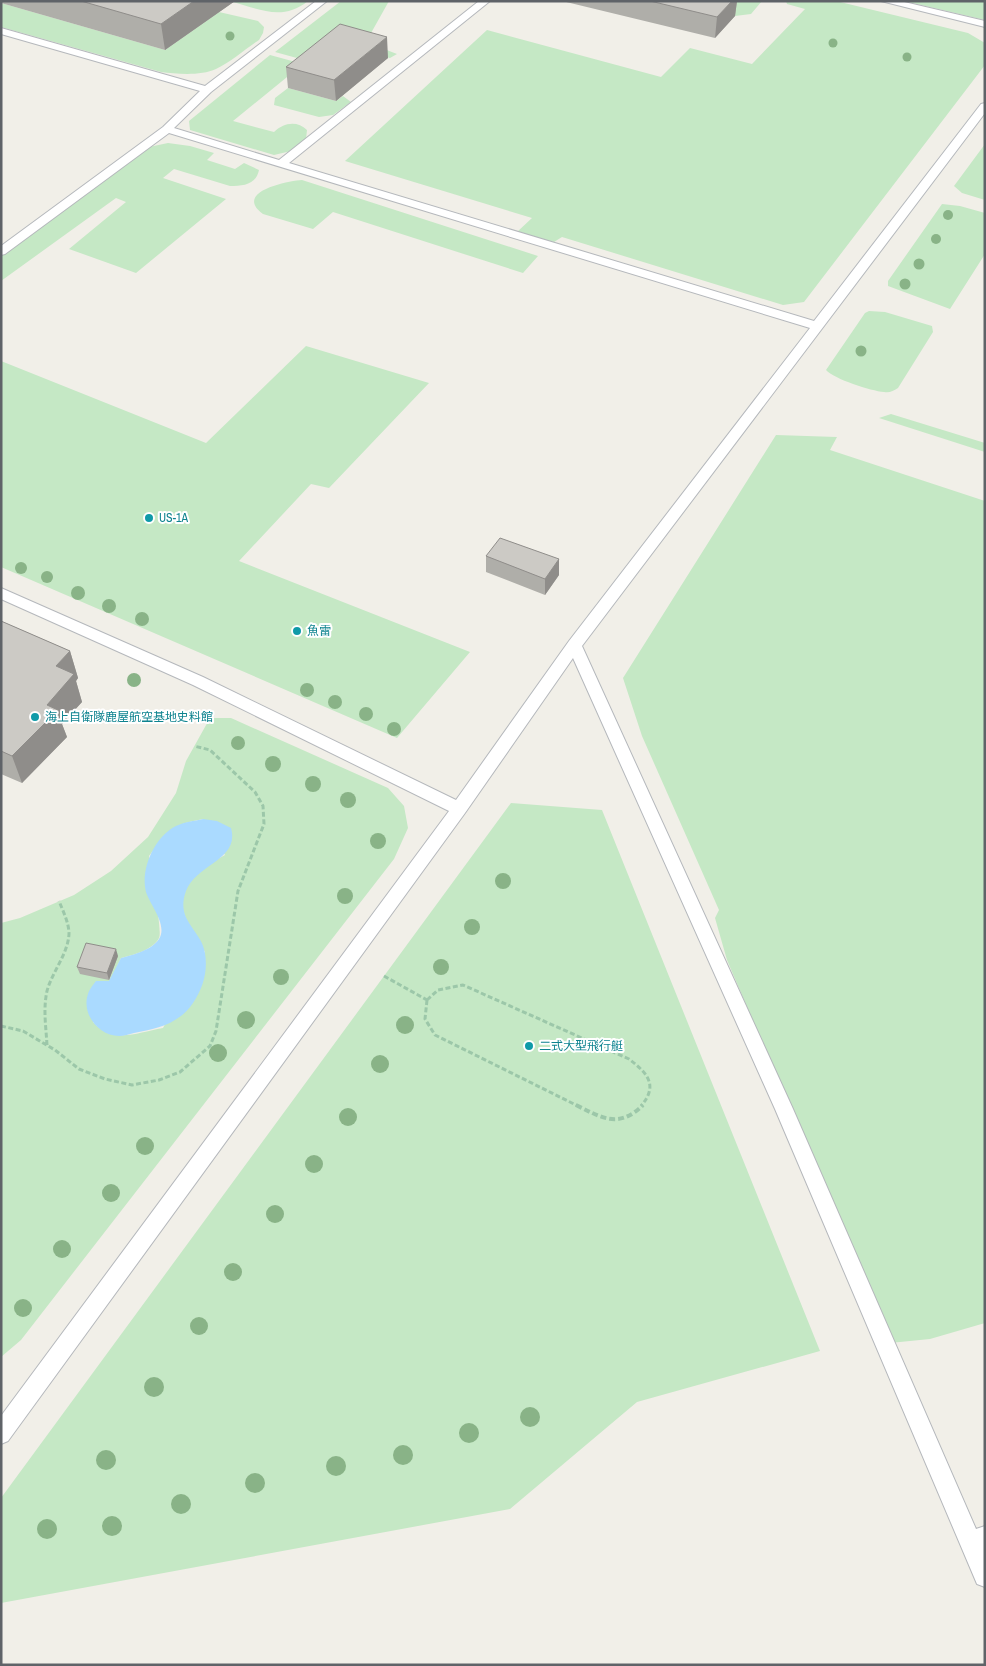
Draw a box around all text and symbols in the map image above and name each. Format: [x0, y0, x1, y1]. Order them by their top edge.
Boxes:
place label: US-1A [159, 510, 188, 526]
marker: US-1A [143, 512, 155, 524]
place label: 魚雷 [307, 623, 331, 639]
marker: 魚雷 [291, 625, 303, 637]
place label: 海上自衛隊鹿屋航空基地史料館 [45, 709, 213, 725]
marker: 海上自衛隊鹿屋航空基地史料館 [29, 711, 41, 723]
place label: 二式大型飛行艇 [539, 1038, 623, 1054]
marker: 二式大型飛行艇 [523, 1040, 535, 1052]

